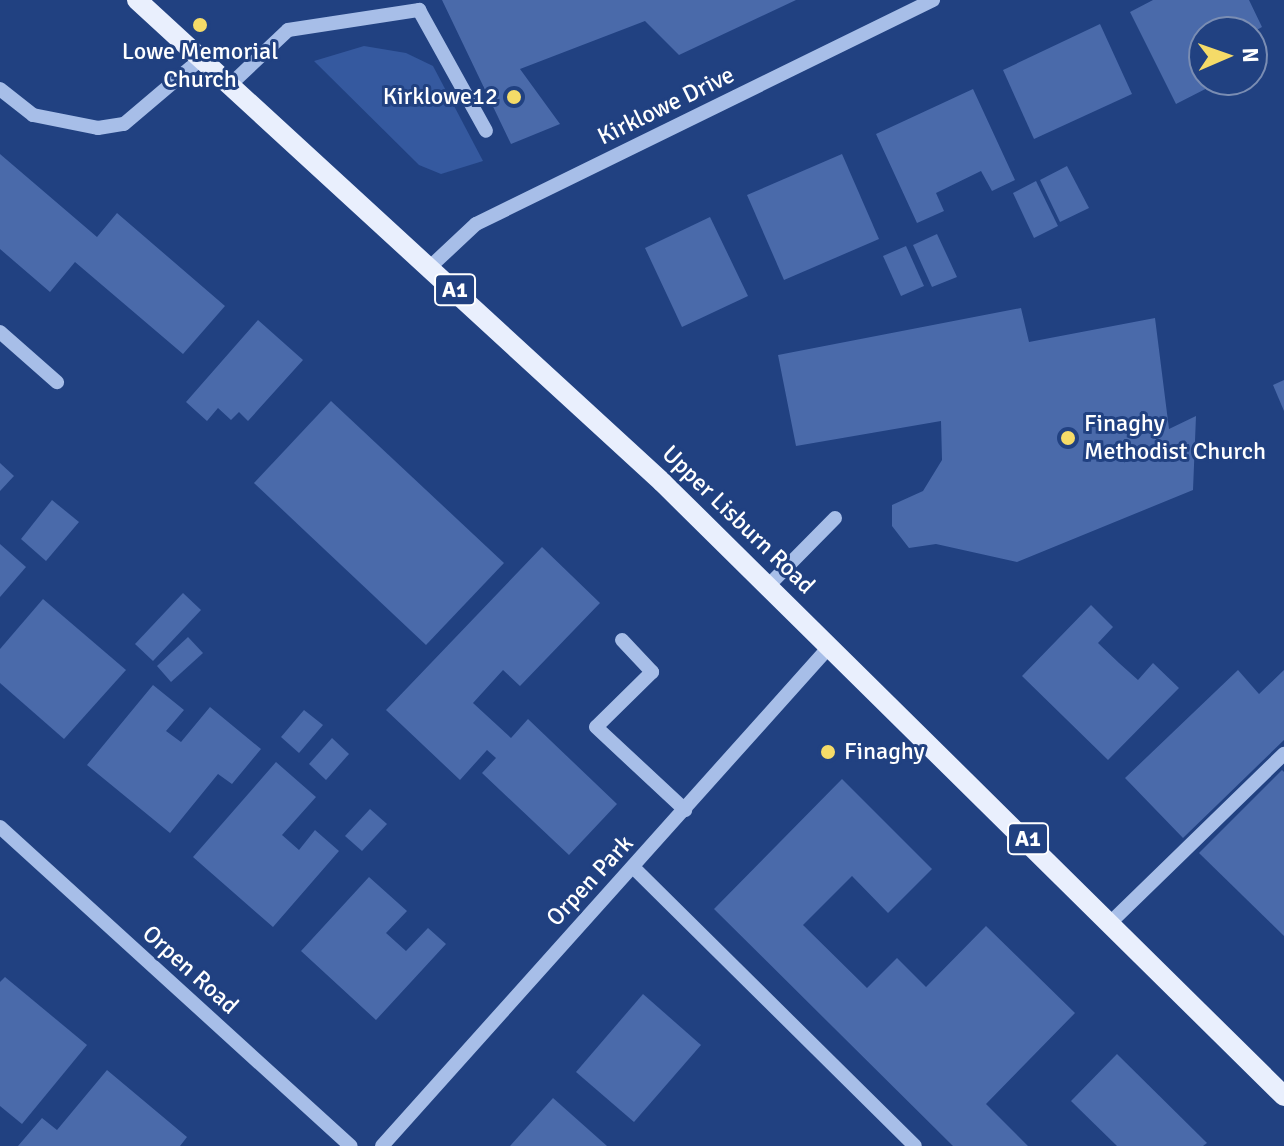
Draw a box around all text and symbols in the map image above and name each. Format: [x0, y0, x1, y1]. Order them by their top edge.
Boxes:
marker: Lowe Memorial Church [191, 16, 209, 34]
north arrow [1188, 16, 1268, 96]
place label: Lowe Memorial Church [122, 38, 278, 94]
text: N [1237, 47, 1264, 63]
street label: Kirklowe Drive [593, 61, 739, 151]
place label: Kirklowe12 [383, 83, 498, 111]
marker: Kirklowe12 [505, 88, 523, 106]
road number: A1 [433, 272, 477, 308]
place label: Finaghy Methodist Church [1084, 410, 1266, 466]
marker: Finaghy Methodist Church [1059, 429, 1077, 447]
street label: Upper Lisburn Road [656, 440, 820, 600]
place label: Finaghy [844, 738, 925, 766]
marker: Finaghy [819, 743, 837, 761]
road number: A1 [1006, 821, 1050, 857]
street label: Orpen Park [541, 830, 639, 932]
street label: Orpen Road [136, 919, 244, 1021]

